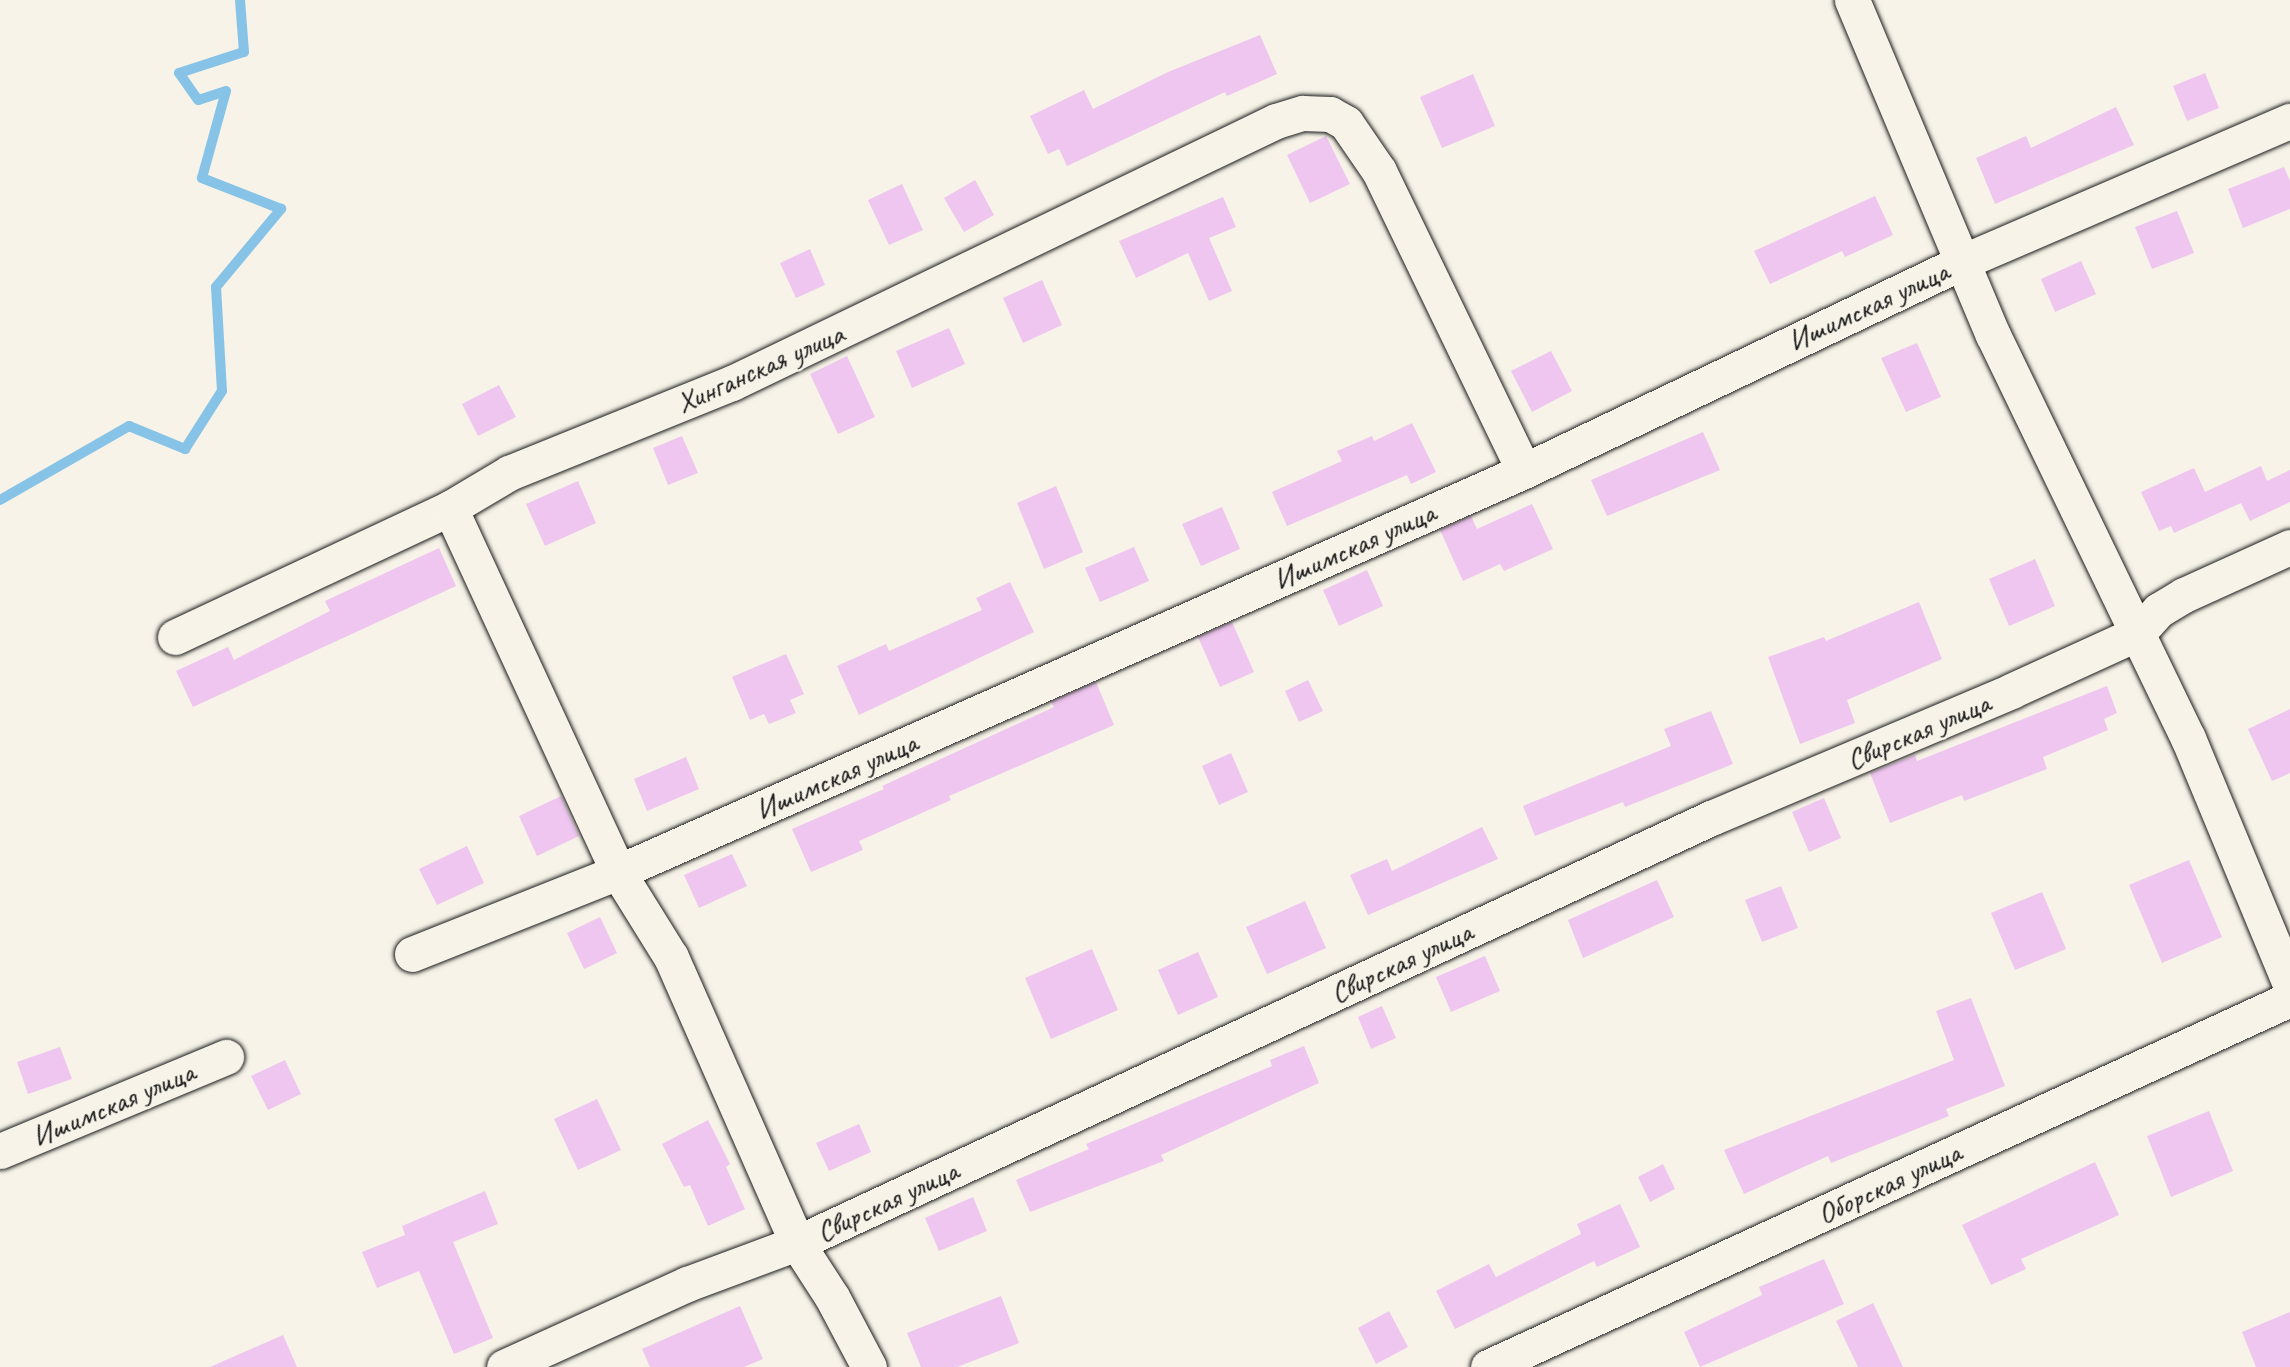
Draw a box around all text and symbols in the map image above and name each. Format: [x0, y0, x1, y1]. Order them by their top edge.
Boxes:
street label: Ишимская улица [1781, 253, 1955, 359]
street label: Хинганская улица [670, 315, 850, 421]
street label: Ишимская улица [1267, 494, 1441, 598]
street label: Свирская улица [1840, 684, 1996, 778]
street label: Ишимская улица [749, 724, 923, 828]
street label: Свирская улица [1324, 913, 1478, 1011]
street label: Ишимская улица [26, 1053, 200, 1155]
street label: Оборская улица [1811, 1134, 1967, 1232]
street label: Свирская улица [810, 1152, 964, 1250]

